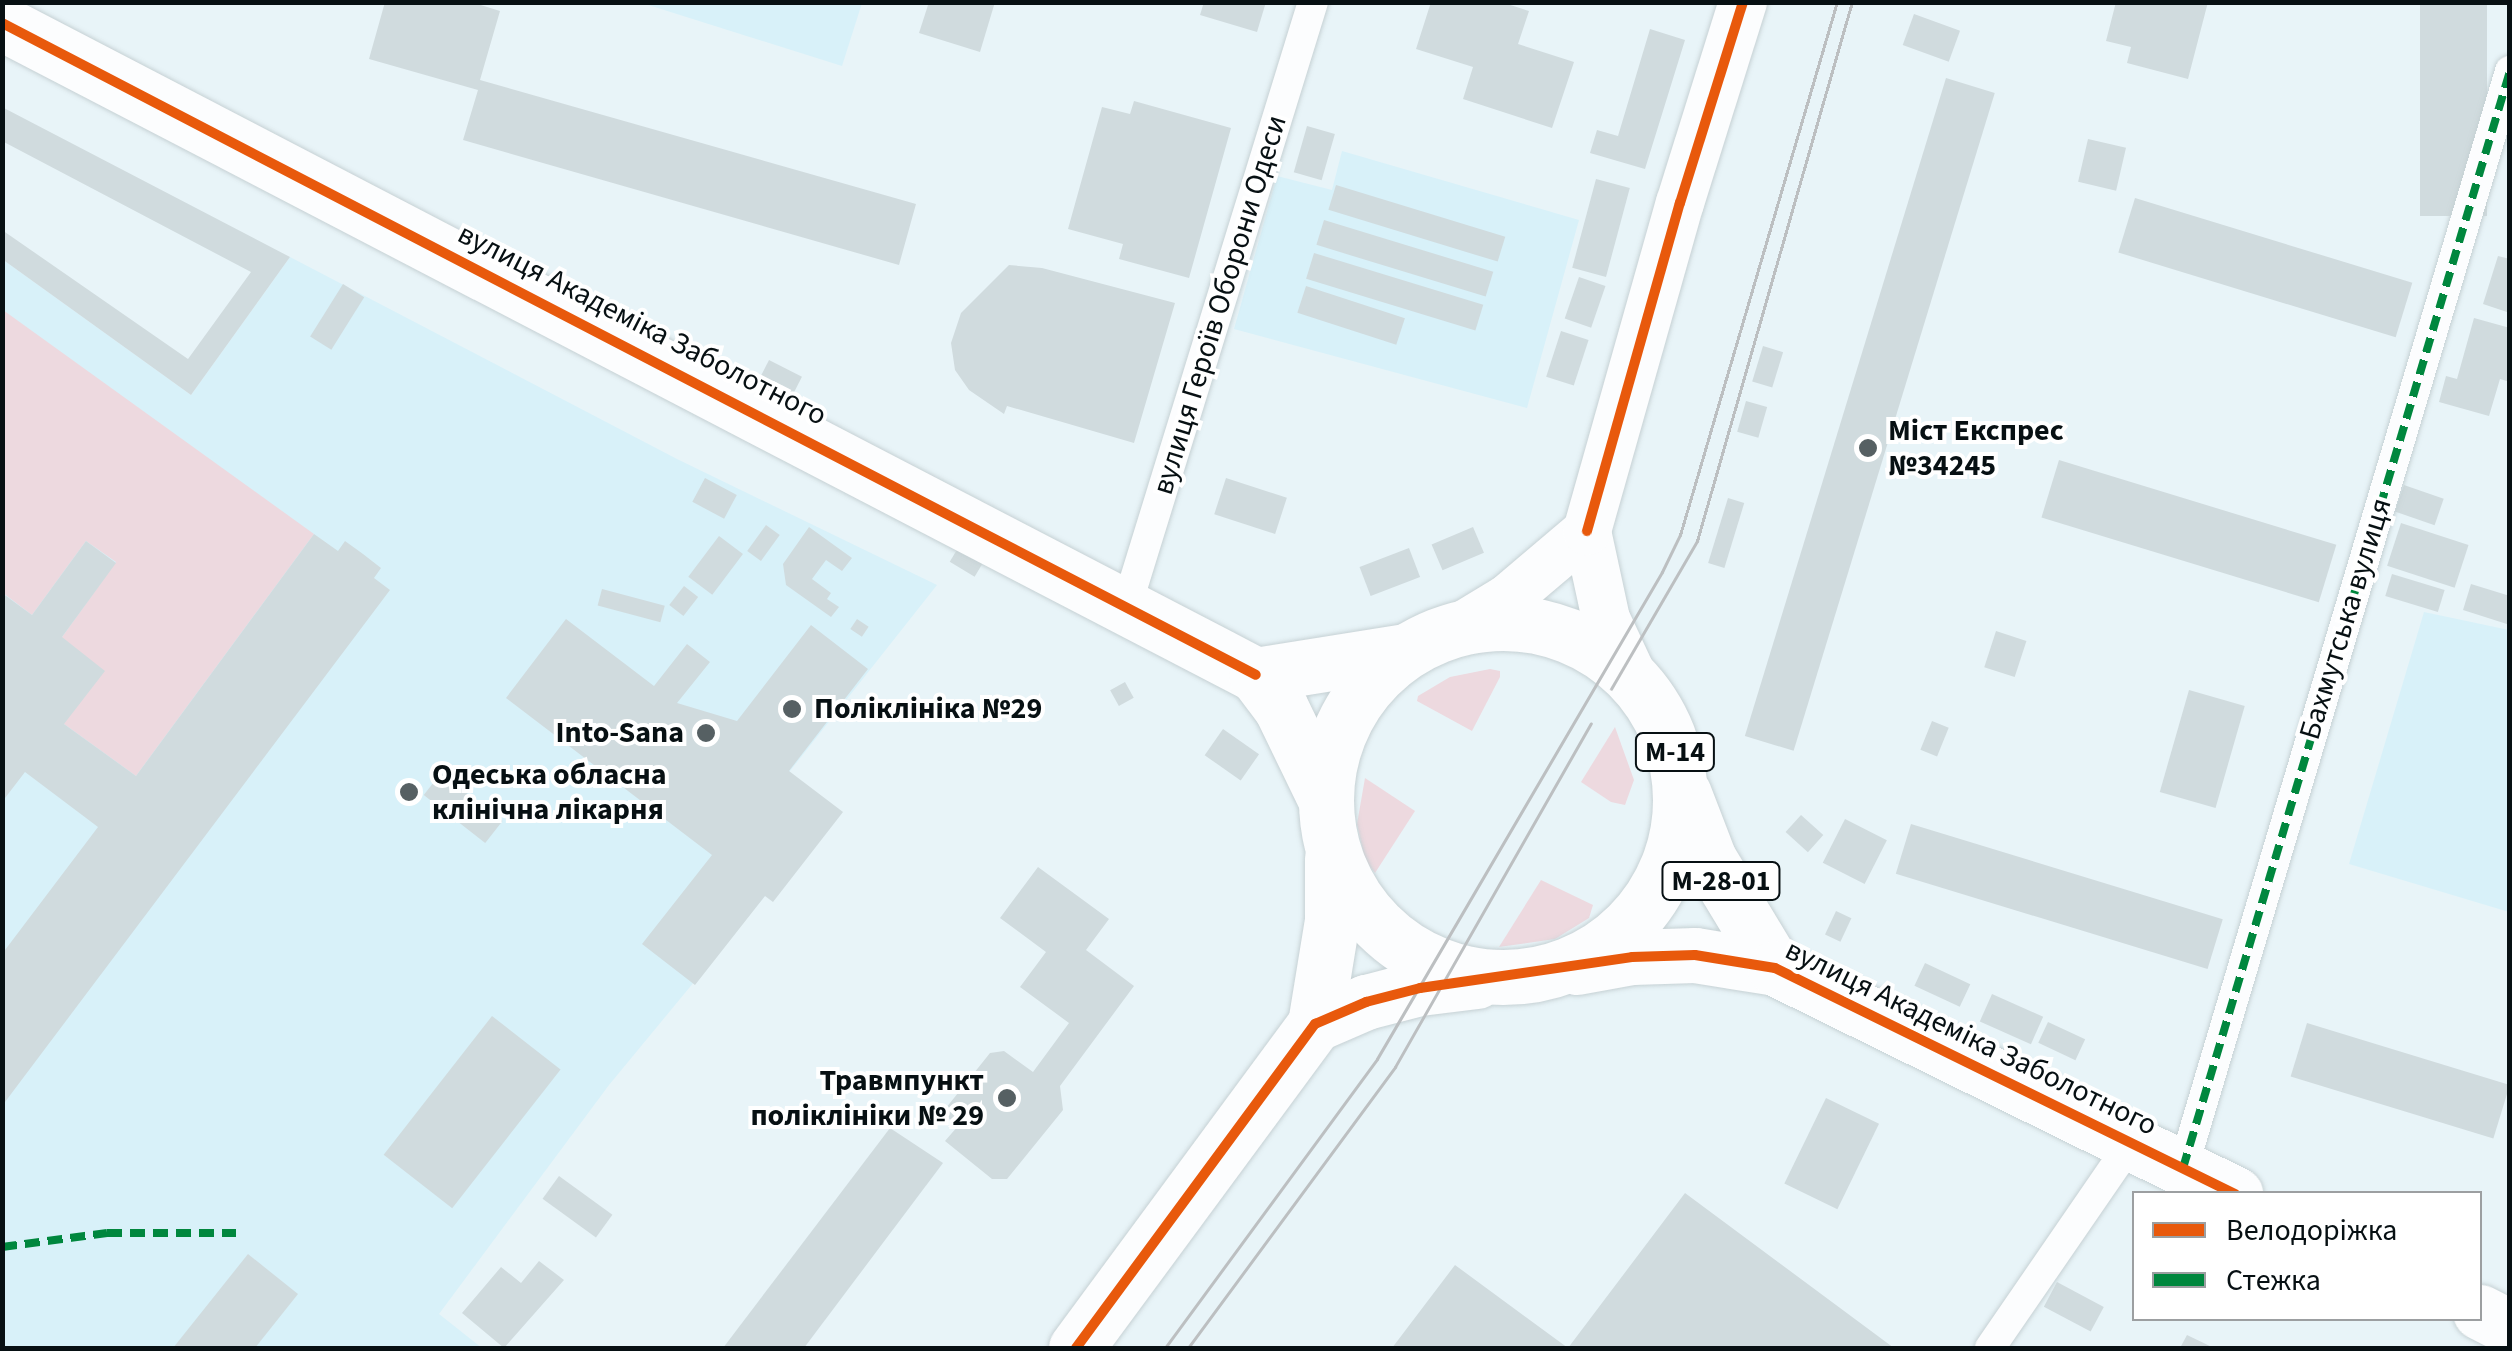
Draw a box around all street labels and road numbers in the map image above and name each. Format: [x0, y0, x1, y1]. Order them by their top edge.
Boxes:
street label: вулиця Героїв Оборони Одеси [1145, 111, 1295, 499]
street label: вулиця Академіка Заболотного [452, 216, 832, 434]
street label: Бахмутська вулиця [2292, 494, 2400, 744]
road number: М-14 [1632, 729, 1718, 775]
road number: М-28-01 [1661, 858, 1781, 904]
street label: вулиця Академіка Заболотного [1779, 932, 2163, 1144]

